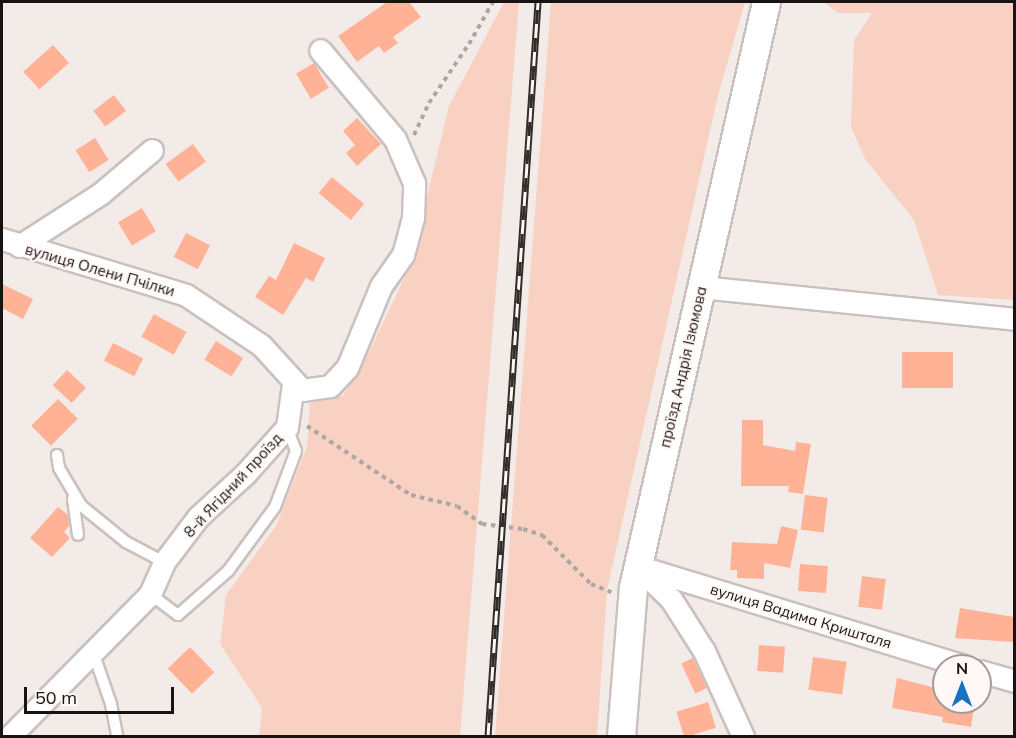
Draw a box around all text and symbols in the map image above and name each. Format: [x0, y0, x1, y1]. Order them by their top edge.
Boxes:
street label: вулиця Олени Пчілки [23, 240, 177, 300]
street label: проїзд Андрія Ізюмова [656, 285, 710, 449]
street label: 8-й Ягідний проїзд [180, 429, 286, 541]
street label: вулиця Вадима Кришталя [708, 580, 894, 652]
north arrow [932, 654, 992, 714]
text: N [956, 658, 968, 678]
scale bar [27, 675, 177, 713]
text: 50 m [35, 686, 77, 709]

